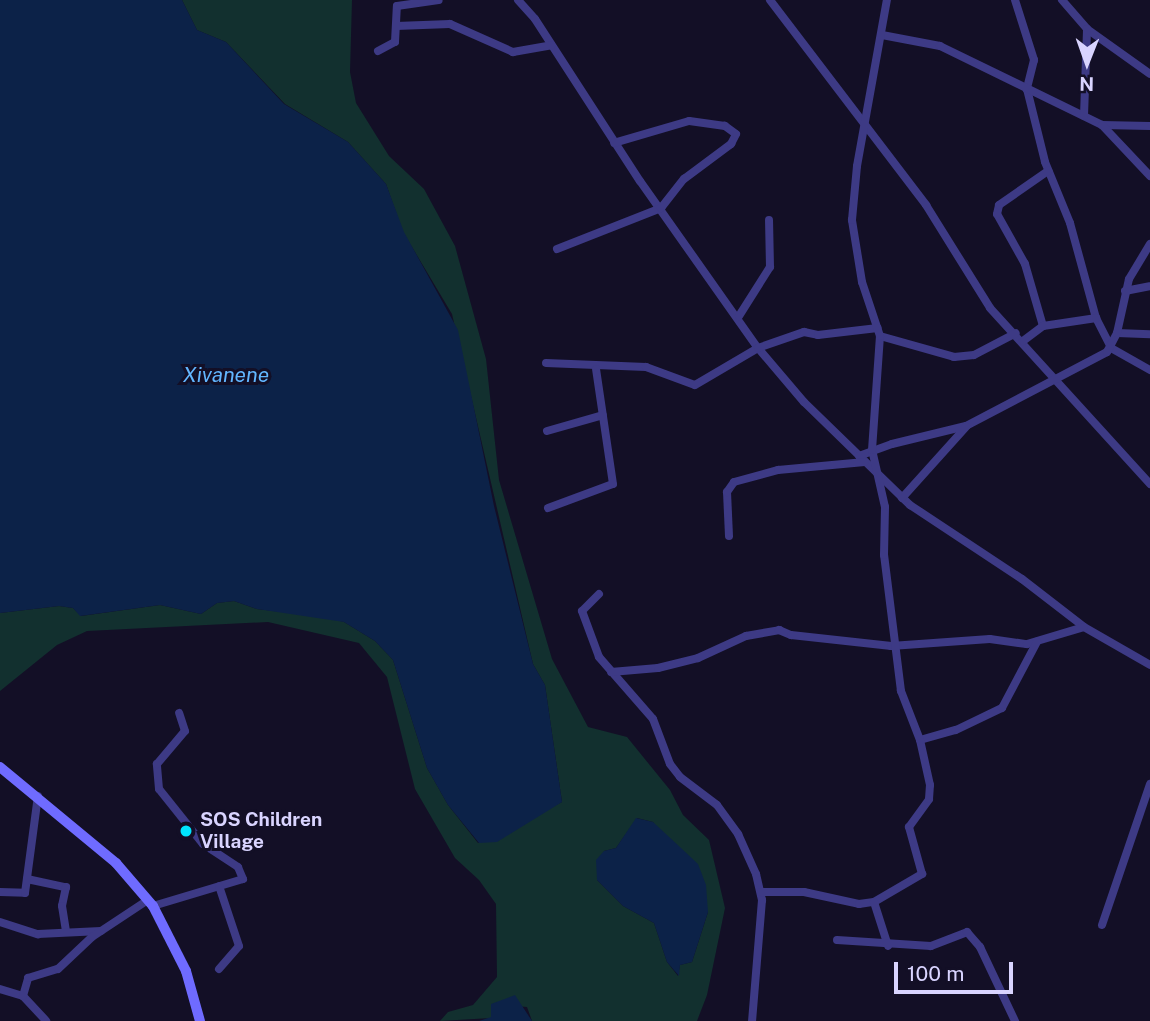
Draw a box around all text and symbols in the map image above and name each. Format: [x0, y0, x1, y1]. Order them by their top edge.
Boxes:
north arrow [1052, 28, 1122, 98]
text: N [1079, 73, 1094, 95]
water label: Xivanene [183, 362, 269, 388]
place label: SOS Children Village [200, 809, 322, 853]
marker: SOS Children Village [178, 823, 194, 839]
scale bar [898, 948, 1017, 992]
text: 100 m [907, 961, 964, 986]

